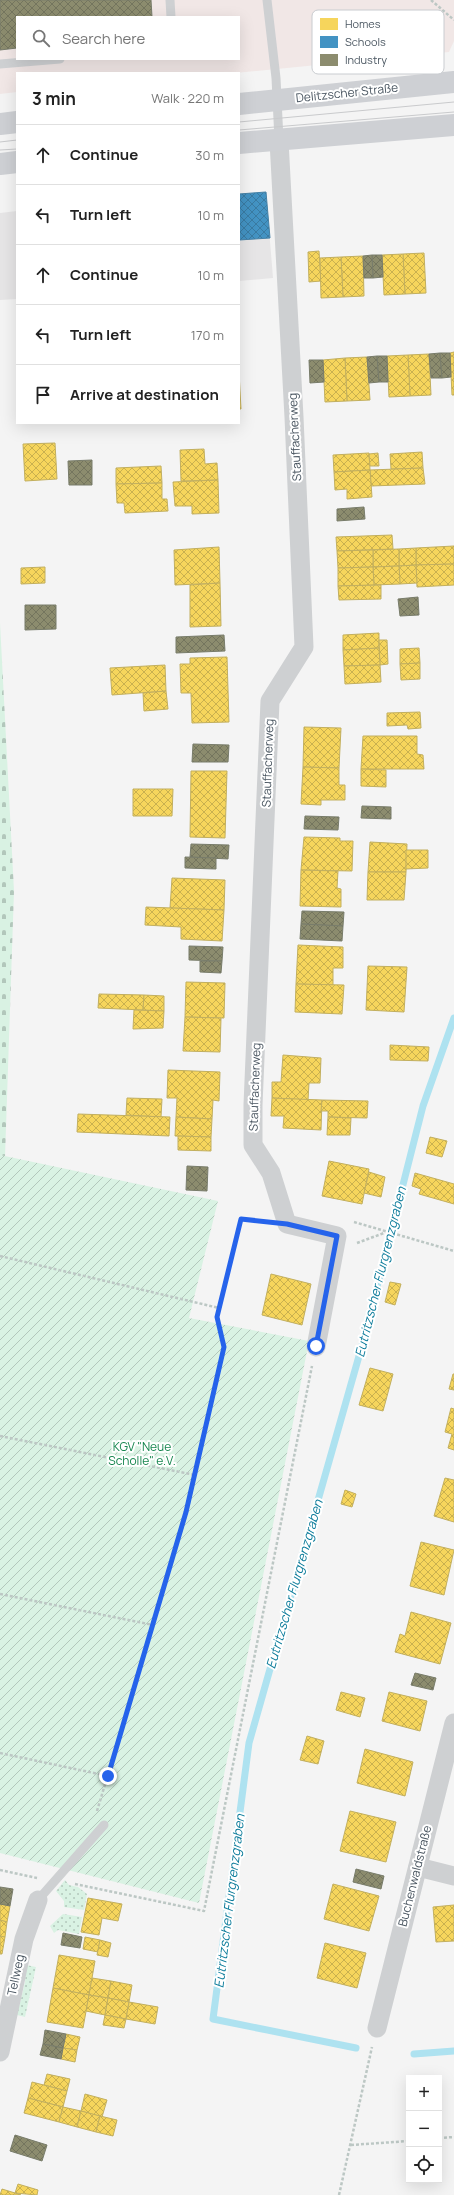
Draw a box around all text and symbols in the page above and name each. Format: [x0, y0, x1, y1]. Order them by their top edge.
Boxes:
legend [312, 10, 444, 74]
search box [16, 16, 240, 60]
text: Homes [345, 16, 381, 31]
icon: search [30, 27, 52, 49]
text: Search here [62, 28, 145, 49]
text: Schools [345, 34, 386, 49]
text: Industry [345, 52, 387, 67]
street label: Delitzscher Straße [295, 79, 399, 106]
text: 3 min [32, 87, 76, 110]
text: Walk · 220 m [151, 89, 224, 107]
icon: ahead [32, 144, 54, 166]
text: Continue [70, 144, 138, 165]
text: 30 m [195, 146, 224, 164]
icon: left [32, 204, 54, 226]
text: Turn left [70, 204, 132, 225]
text: 10 m [197, 206, 224, 224]
icon: ahead [32, 264, 54, 286]
text: Continue [70, 264, 138, 285]
text: 10 m [197, 266, 224, 284]
icon: left [32, 324, 54, 346]
text: Turn left [70, 324, 132, 345]
text: 170 m [191, 326, 224, 344]
icon: arrive [32, 384, 54, 406]
text: Arrive at destination [70, 384, 219, 405]
street label: Stauffacherweg [284, 392, 305, 482]
street label: Stauffacherweg [257, 718, 278, 808]
street label: Stauffacherweg [244, 1042, 265, 1132]
water label: Eutritzscher Flurgrenzgraben [350, 1184, 410, 1359]
route start [307, 1337, 325, 1355]
park label: KGV "Neue Scholle" e.V. [108, 1438, 176, 1469]
water label: Eutritzscher Flurgrenzgraben [261, 1496, 327, 1671]
route end [99, 1767, 117, 1785]
water label: Eutritzscher Flurgrenzgraben [209, 1812, 249, 1989]
street label: Buchenwaldstraße [394, 1824, 435, 1928]
street label: Tellweg [3, 1953, 28, 1997]
map controls [406, 2075, 442, 2183]
button: + [406, 2075, 442, 2111]
button: − [406, 2111, 442, 2147]
button: locate [406, 2147, 442, 2183]

